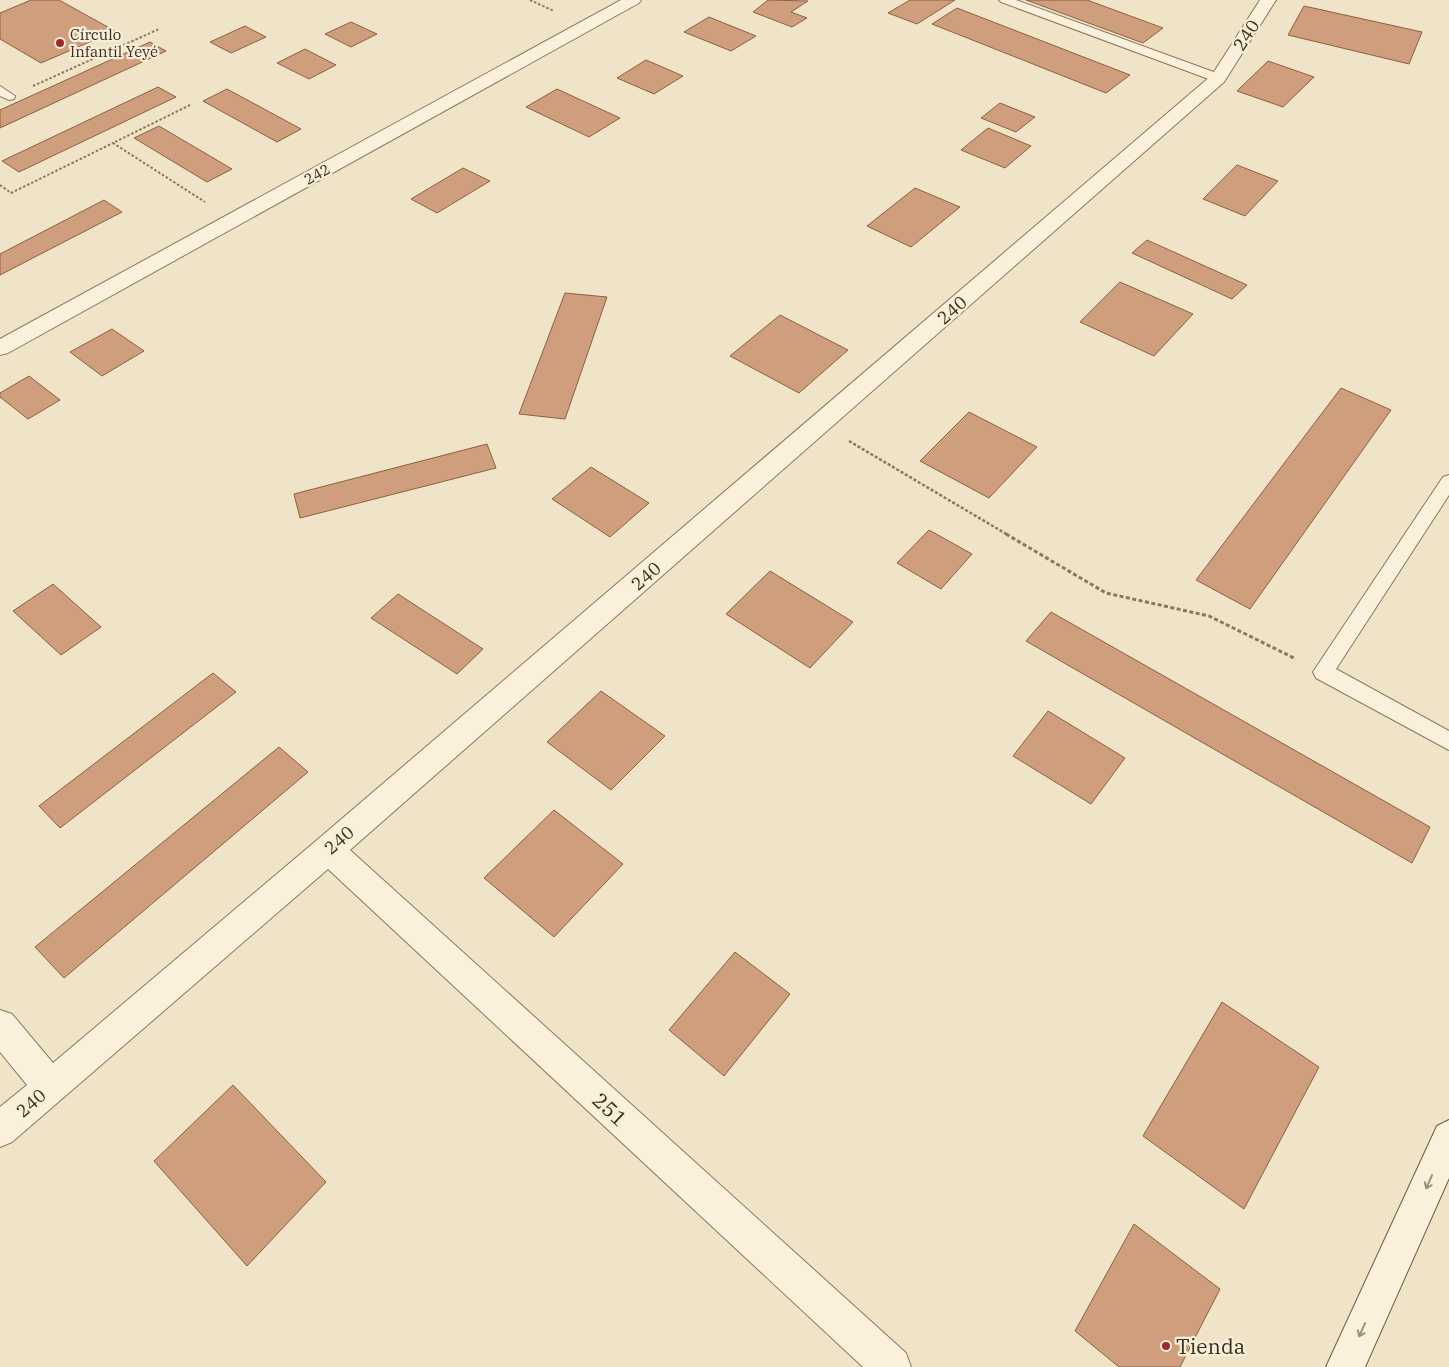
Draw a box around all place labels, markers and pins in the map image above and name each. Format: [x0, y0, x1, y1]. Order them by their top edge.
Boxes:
place label: Círculo Infantil Yeyé [70, 25, 158, 61]
marker: Círculo Infantil Yeyé [54, 37, 66, 49]
place label: Tienda [1176, 1332, 1245, 1360]
marker: Tienda [1160, 1340, 1172, 1352]

